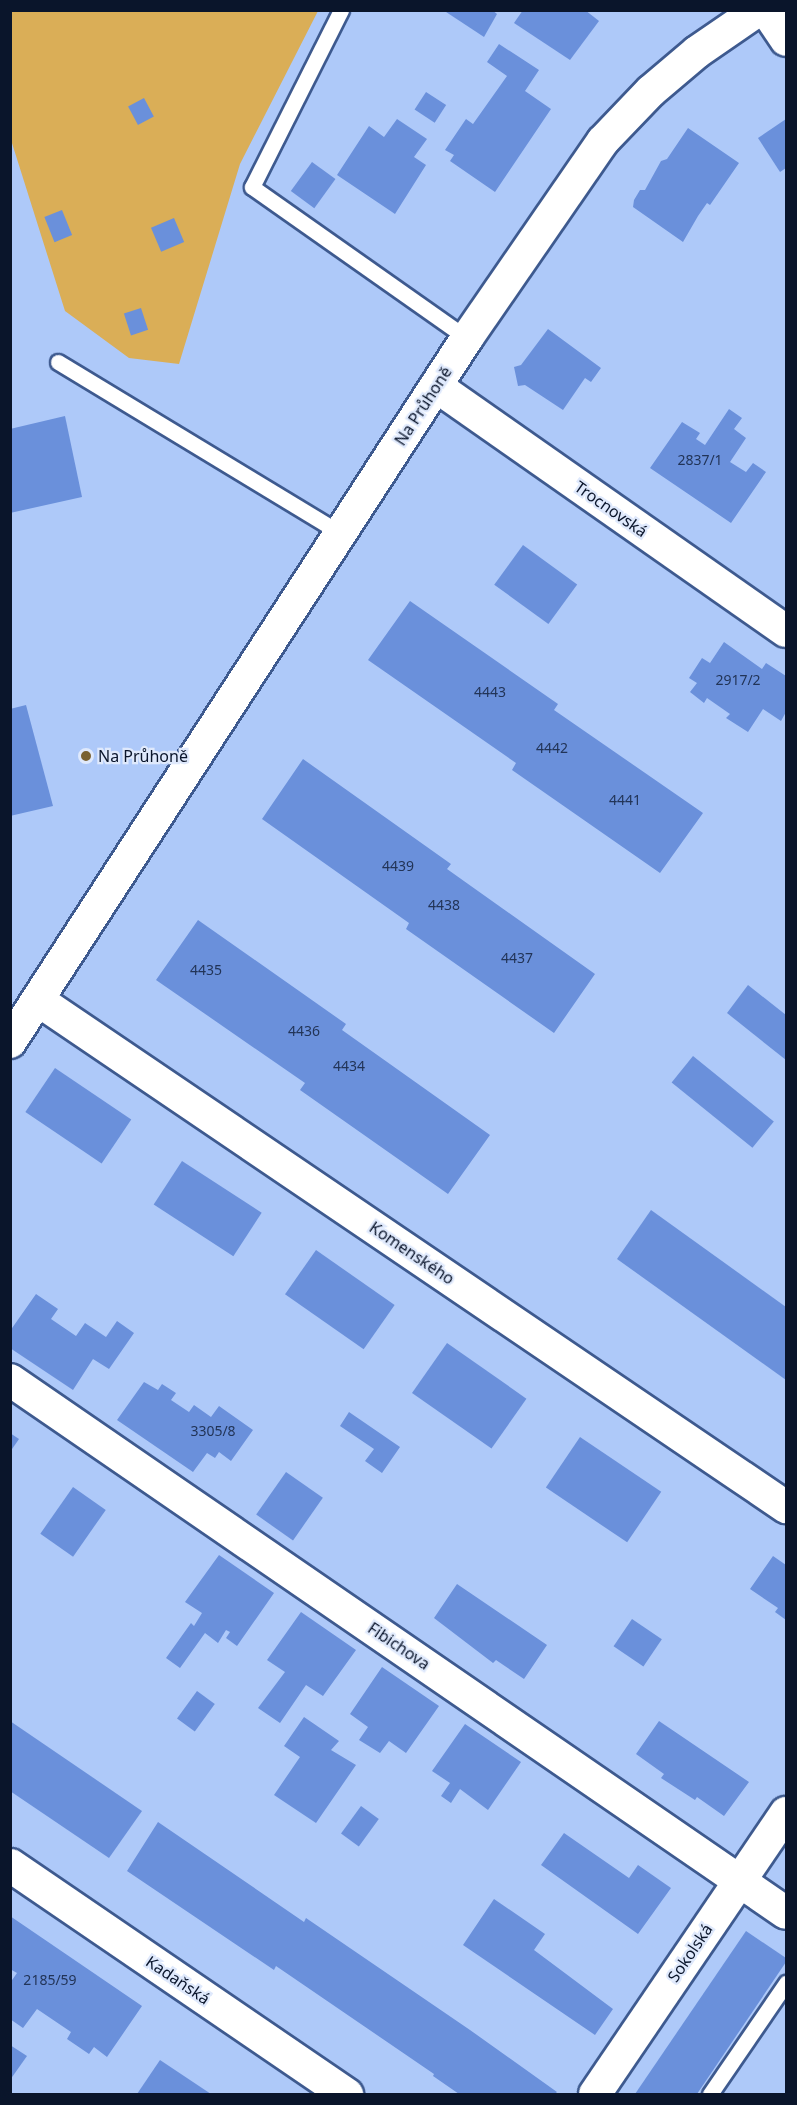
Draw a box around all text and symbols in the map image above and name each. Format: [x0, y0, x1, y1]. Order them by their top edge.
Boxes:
street label: Na Průhoně [390, 363, 456, 449]
house number: 2837/1 [677, 452, 723, 468]
street label: Trocnovská [571, 477, 651, 541]
house number: 2917/2 [715, 672, 761, 688]
house number: 4443 [474, 684, 506, 700]
house number: 4442 [536, 740, 568, 756]
place label: Na Průhoně [98, 746, 188, 766]
marker: Na Průhoně [79, 749, 93, 763]
house number: 4441 [609, 792, 641, 808]
house number: 4439 [382, 858, 414, 874]
house number: 4438 [428, 897, 460, 913]
house number: 4437 [501, 950, 533, 966]
house number: 4435 [190, 962, 222, 978]
house number: 4436 [288, 1023, 320, 1039]
house number: 4434 [333, 1058, 365, 1074]
street label: Komenského [366, 1218, 458, 1288]
house number: 3305/8 [190, 1423, 236, 1439]
street label: Fibichova [364, 1618, 434, 1674]
street label: Sokolská [664, 1920, 716, 1986]
street label: Kadaňská [142, 1952, 214, 2008]
house number: 2185/59 [23, 1972, 77, 1988]

